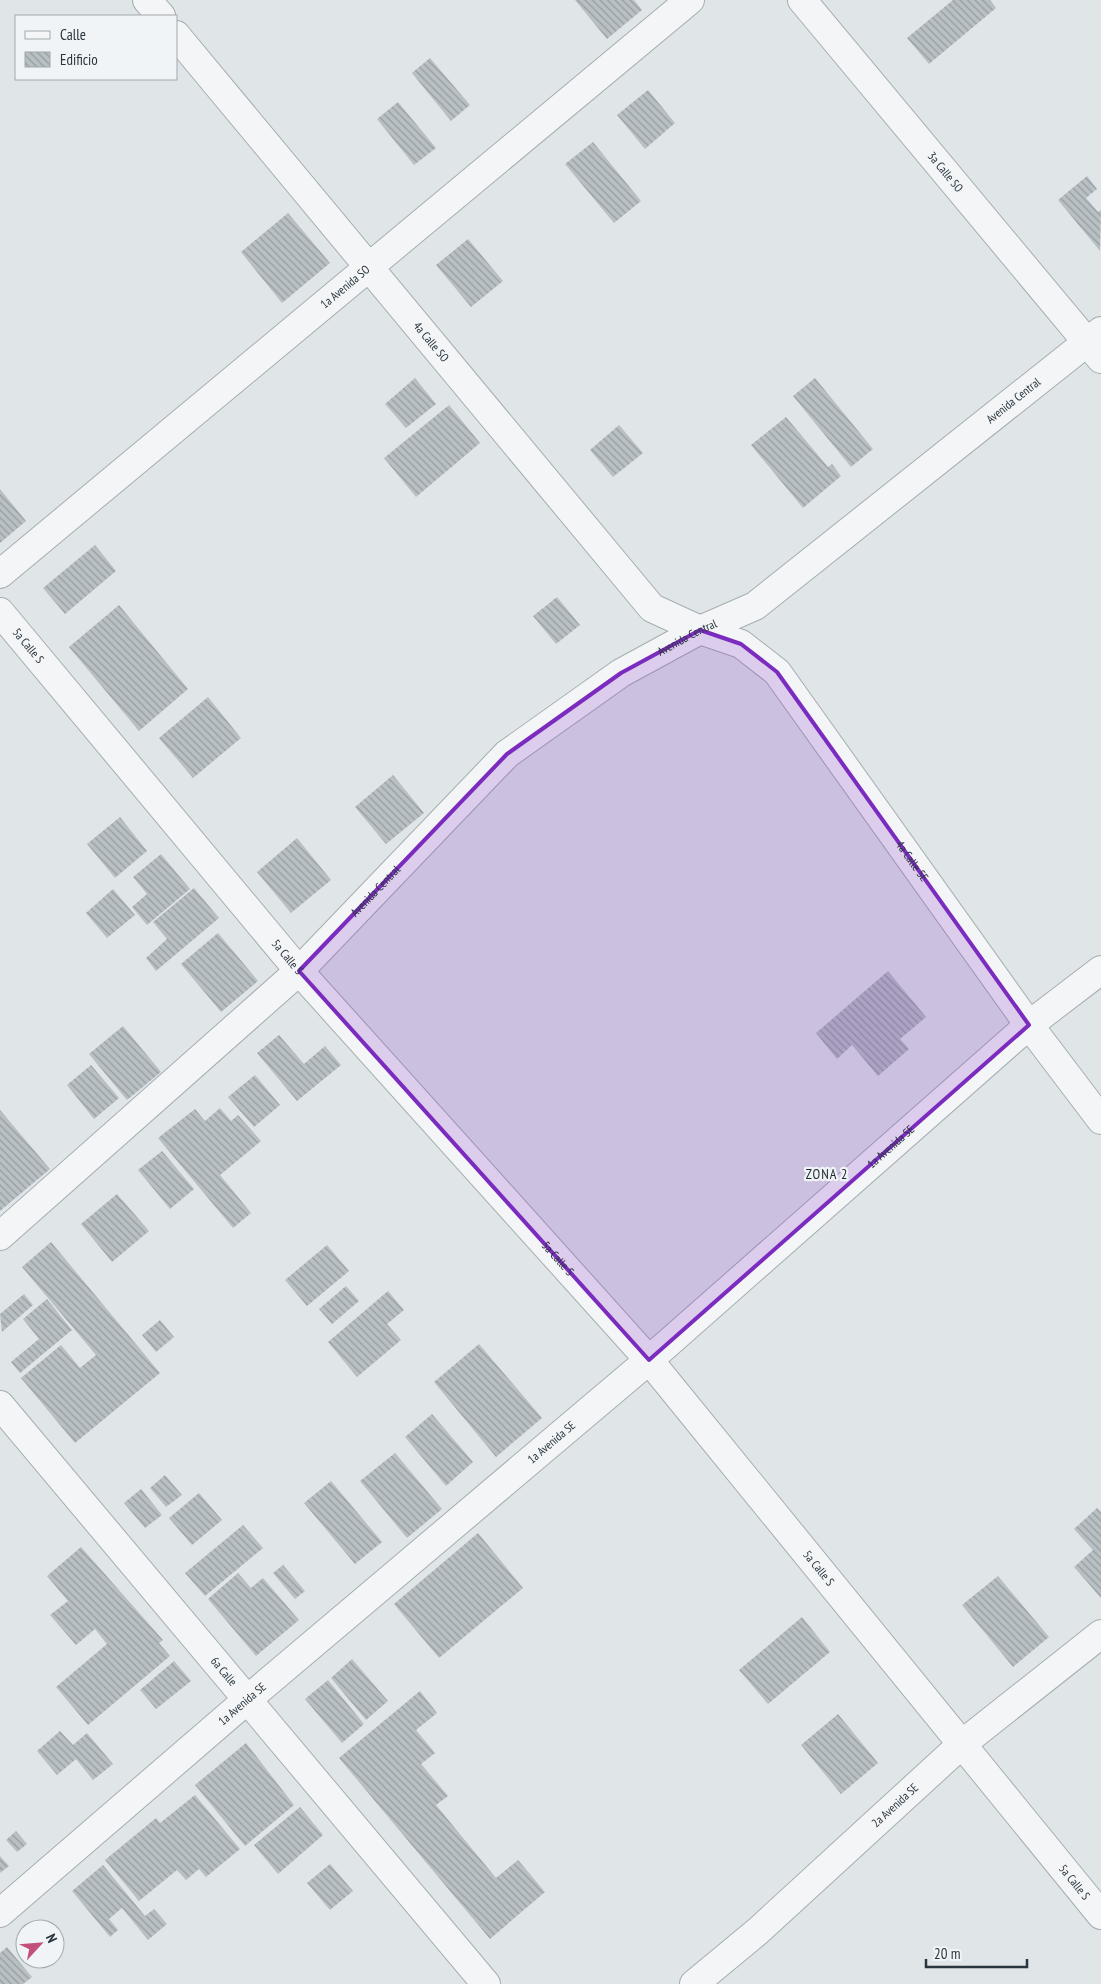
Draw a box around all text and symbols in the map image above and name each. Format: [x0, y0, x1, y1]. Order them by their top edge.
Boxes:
legend [15, 15, 178, 80]
text: Calle [60, 25, 86, 44]
text: Edificio [60, 50, 98, 69]
street label: 3a Calle SO [925, 149, 967, 195]
street label: 1a Avenida SO [317, 261, 373, 311]
street label: 4a Calle SO [410, 318, 453, 365]
street label: Avenida Central [983, 374, 1043, 426]
street label: Avenida Central [655, 616, 719, 659]
street label: 5a Calle S [10, 625, 47, 666]
street label: 4a Calle SE [893, 838, 932, 884]
street label: Avenida Central [347, 862, 403, 920]
street label: 5a Calle S [269, 936, 307, 977]
street label: 1a Avenida SE [864, 1122, 917, 1171]
district label: ZONA 2 [806, 1165, 848, 1183]
street label: 5a Calle S [539, 1238, 577, 1279]
street label: 1a Avenida SE [524, 1418, 578, 1467]
street label: 5a Calle S [800, 1547, 838, 1589]
street label: 6a Calle [208, 1654, 241, 1689]
street label: 1a Avenida SE [215, 1679, 269, 1728]
street label: 2a Avenida SE [868, 1780, 921, 1830]
street label: 5a Calle S [1056, 1861, 1094, 1903]
north arrow [15, 1919, 65, 1969]
text: N [42, 1931, 61, 1946]
scale bar [926, 1936, 1027, 1968]
text: 20 m [934, 1944, 960, 1963]

